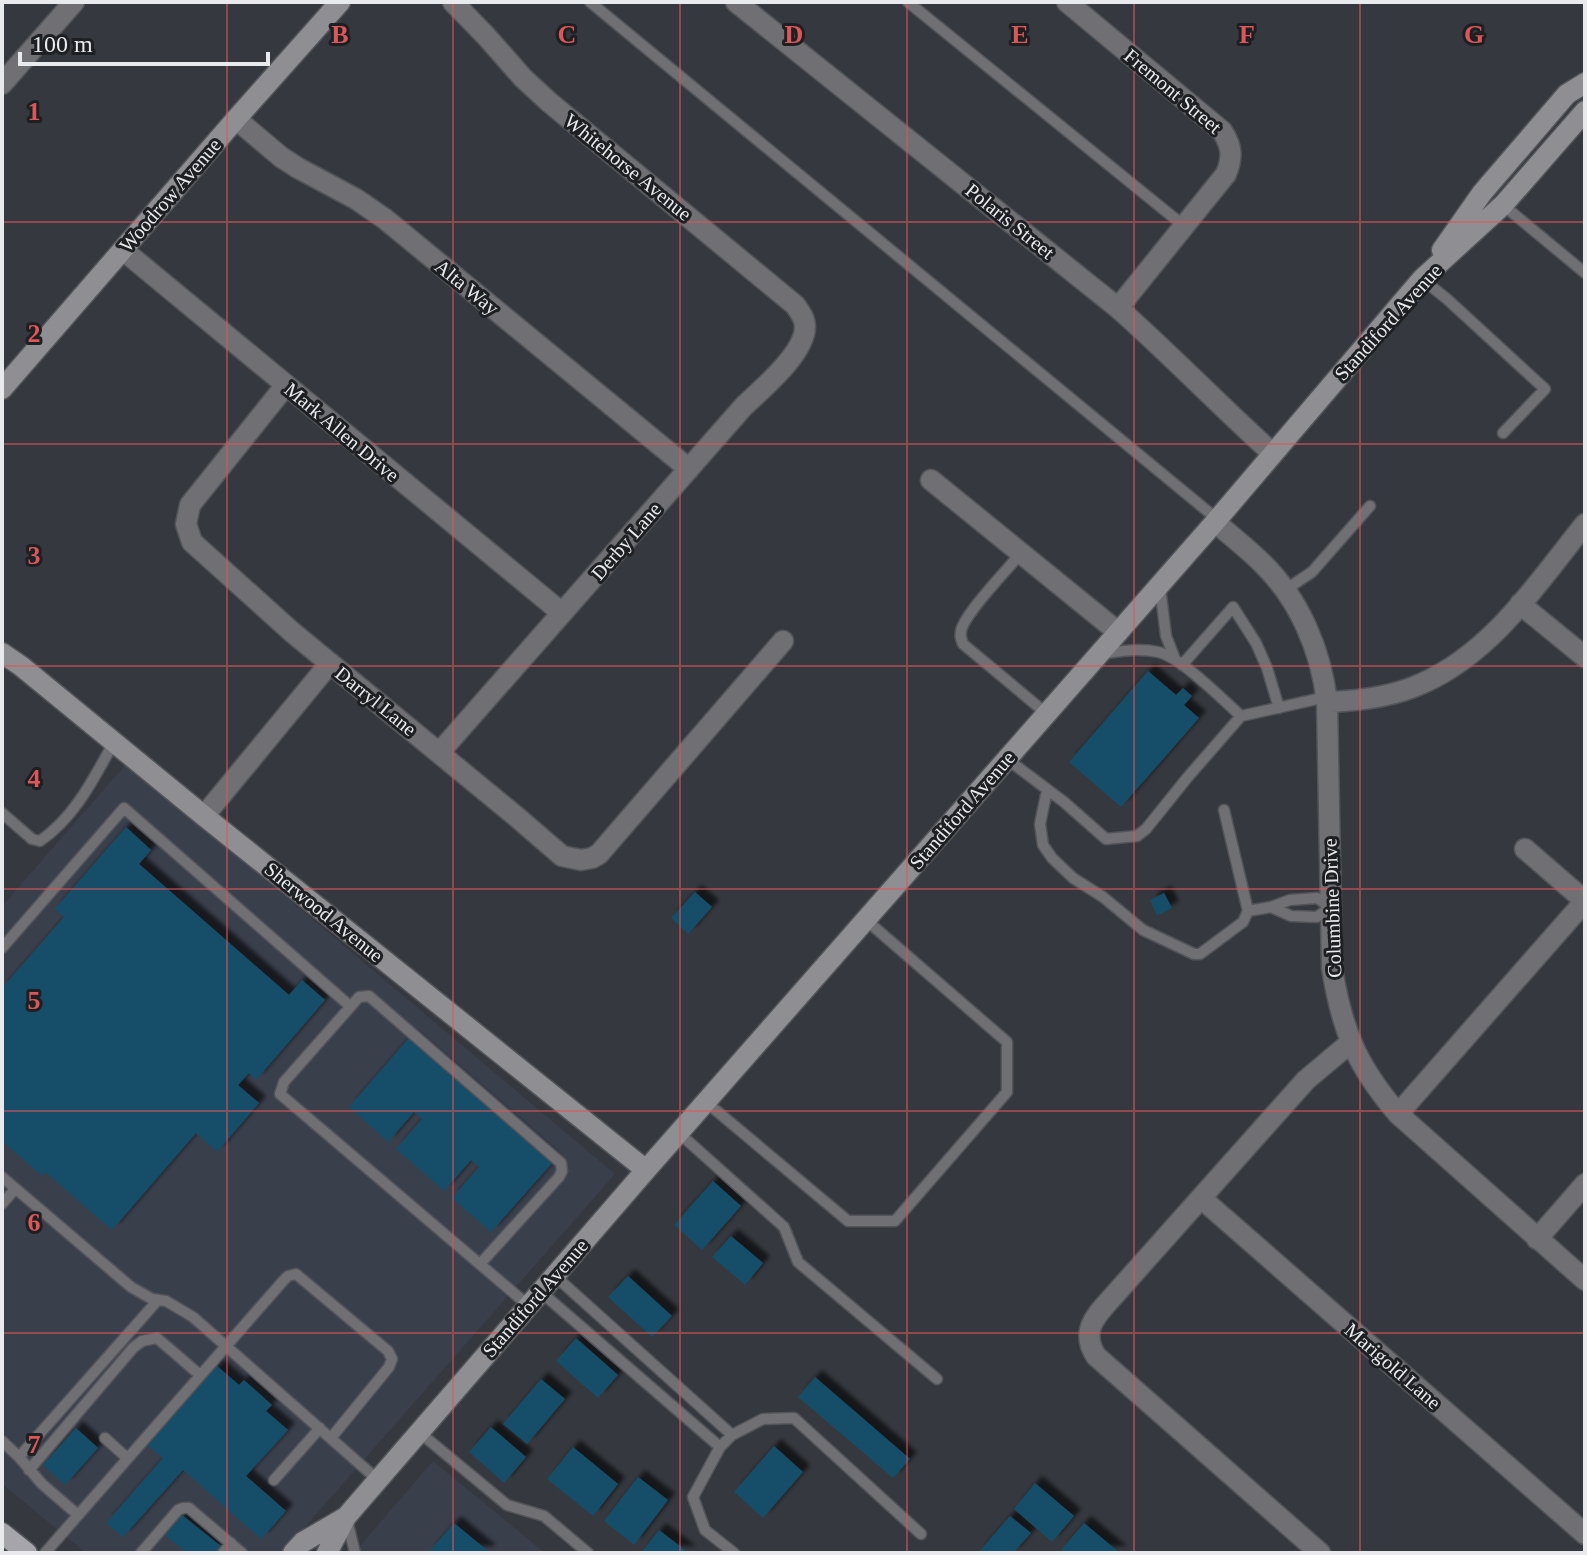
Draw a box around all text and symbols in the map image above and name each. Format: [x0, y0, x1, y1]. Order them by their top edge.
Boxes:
scale bar [20, 16, 268, 66]
text: B [331, 20, 349, 49]
text: C [558, 20, 576, 49]
text: D [785, 20, 803, 49]
text: E [1011, 20, 1029, 49]
text: F [1239, 20, 1255, 49]
text: G [1464, 20, 1484, 49]
text: 100 m [32, 31, 93, 57]
street label: Fremont Street [1120, 44, 1226, 138]
text: 1 [28, 97, 41, 126]
street label: Whitehorse Avenue [560, 109, 696, 225]
street label: Woodrow Avenue [115, 134, 225, 256]
street label: Polaris Street [961, 179, 1059, 264]
street label: Alta Way [430, 255, 503, 320]
street label: Standiford Avenue [1330, 259, 1446, 385]
text: 2 [28, 319, 41, 348]
street label: Mark Allen Drive [280, 378, 404, 486]
street label: Derby Lane [587, 498, 666, 585]
text: 3 [28, 541, 41, 570]
street label: Darryl Lane [331, 662, 421, 741]
street label: Standiford Avenue [905, 746, 1019, 873]
text: 4 [28, 764, 41, 793]
street label: Columbine Drive [1319, 838, 1345, 978]
street label: Sherwood Avenue [260, 858, 388, 966]
text: 5 [28, 986, 41, 1015]
text: 6 [28, 1208, 41, 1237]
street label: Standiford Avenue [478, 1234, 592, 1361]
street label: Marigold Lane [1340, 1319, 1445, 1414]
text: 7 [28, 1430, 41, 1459]

